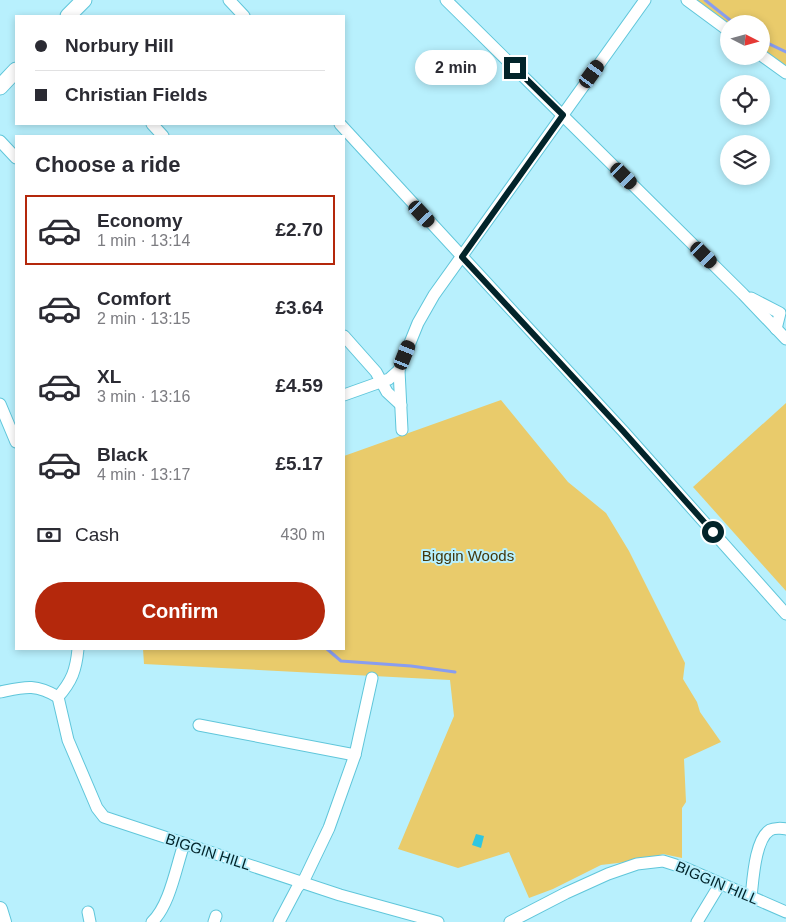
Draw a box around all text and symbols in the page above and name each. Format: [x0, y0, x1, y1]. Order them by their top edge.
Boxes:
north arrow [720, 15, 770, 65]
map controls [720, 15, 770, 185]
text: Norbury Hill [65, 35, 174, 56]
callout: 2 min [415, 50, 498, 86]
route end [504, 57, 526, 79]
car [577, 57, 606, 91]
text: 2 min [435, 59, 477, 76]
button: locate [720, 75, 770, 125]
text: Christian Fields [65, 84, 208, 105]
button: layers [720, 135, 770, 185]
text: Choose a ride [35, 152, 180, 177]
car [608, 160, 639, 192]
car [406, 198, 437, 230]
icon: car [37, 208, 82, 253]
text: Economy [97, 210, 183, 231]
text: £2.70 [275, 219, 323, 240]
text: 1 min · 13:14 [97, 232, 190, 249]
car [688, 239, 719, 271]
icon: car [37, 286, 82, 331]
text: Comfort [97, 288, 171, 309]
text: £3.64 [275, 297, 323, 318]
text: 2 min · 13:15 [97, 310, 190, 327]
car [392, 338, 417, 372]
icon: car [37, 364, 82, 409]
text: XL [97, 366, 121, 387]
text: £4.59 [275, 375, 323, 396]
text: 3 min · 13:16 [97, 388, 190, 405]
icon: car [37, 442, 82, 487]
text: Black [97, 444, 148, 465]
text: £5.17 [275, 453, 323, 474]
text: 4 min · 13:17 [97, 466, 190, 483]
icon: cash [35, 521, 63, 549]
route start [702, 521, 724, 543]
text: Cash [75, 524, 119, 545]
text: 430 m [281, 526, 325, 543]
park label: Biggin Woods [422, 547, 514, 564]
button: Confirm [35, 582, 325, 640]
street label: BIGGIN HILL [164, 830, 253, 873]
street label: BIGGIN HILL [673, 857, 761, 908]

